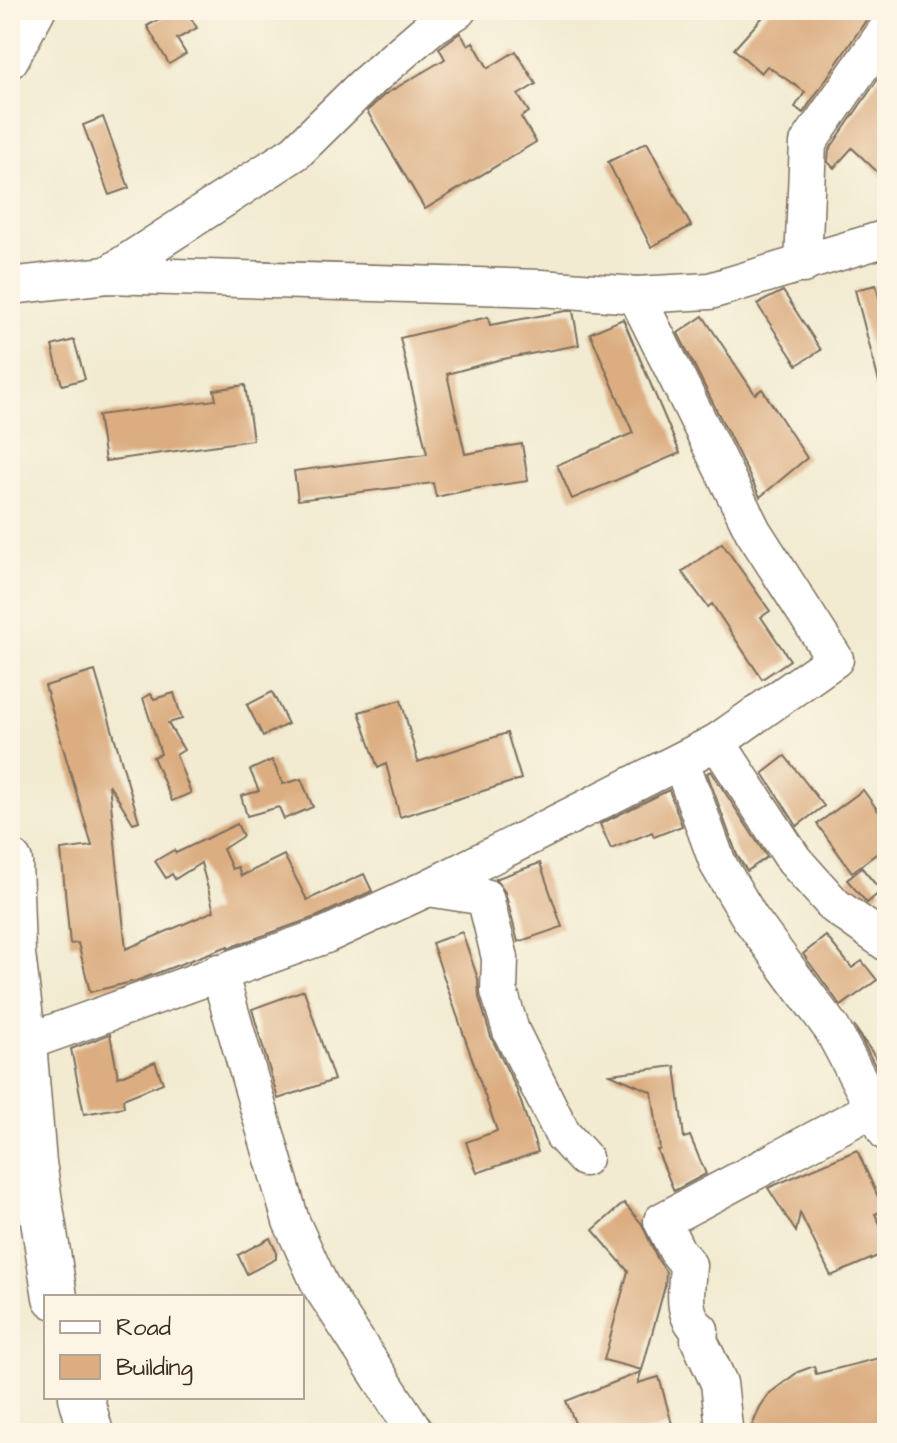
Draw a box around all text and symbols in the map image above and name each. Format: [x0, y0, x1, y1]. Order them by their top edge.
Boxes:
legend [44, 1295, 304, 1399]
text: Road [116, 1311, 171, 1345]
text: Building [116, 1351, 193, 1386]

